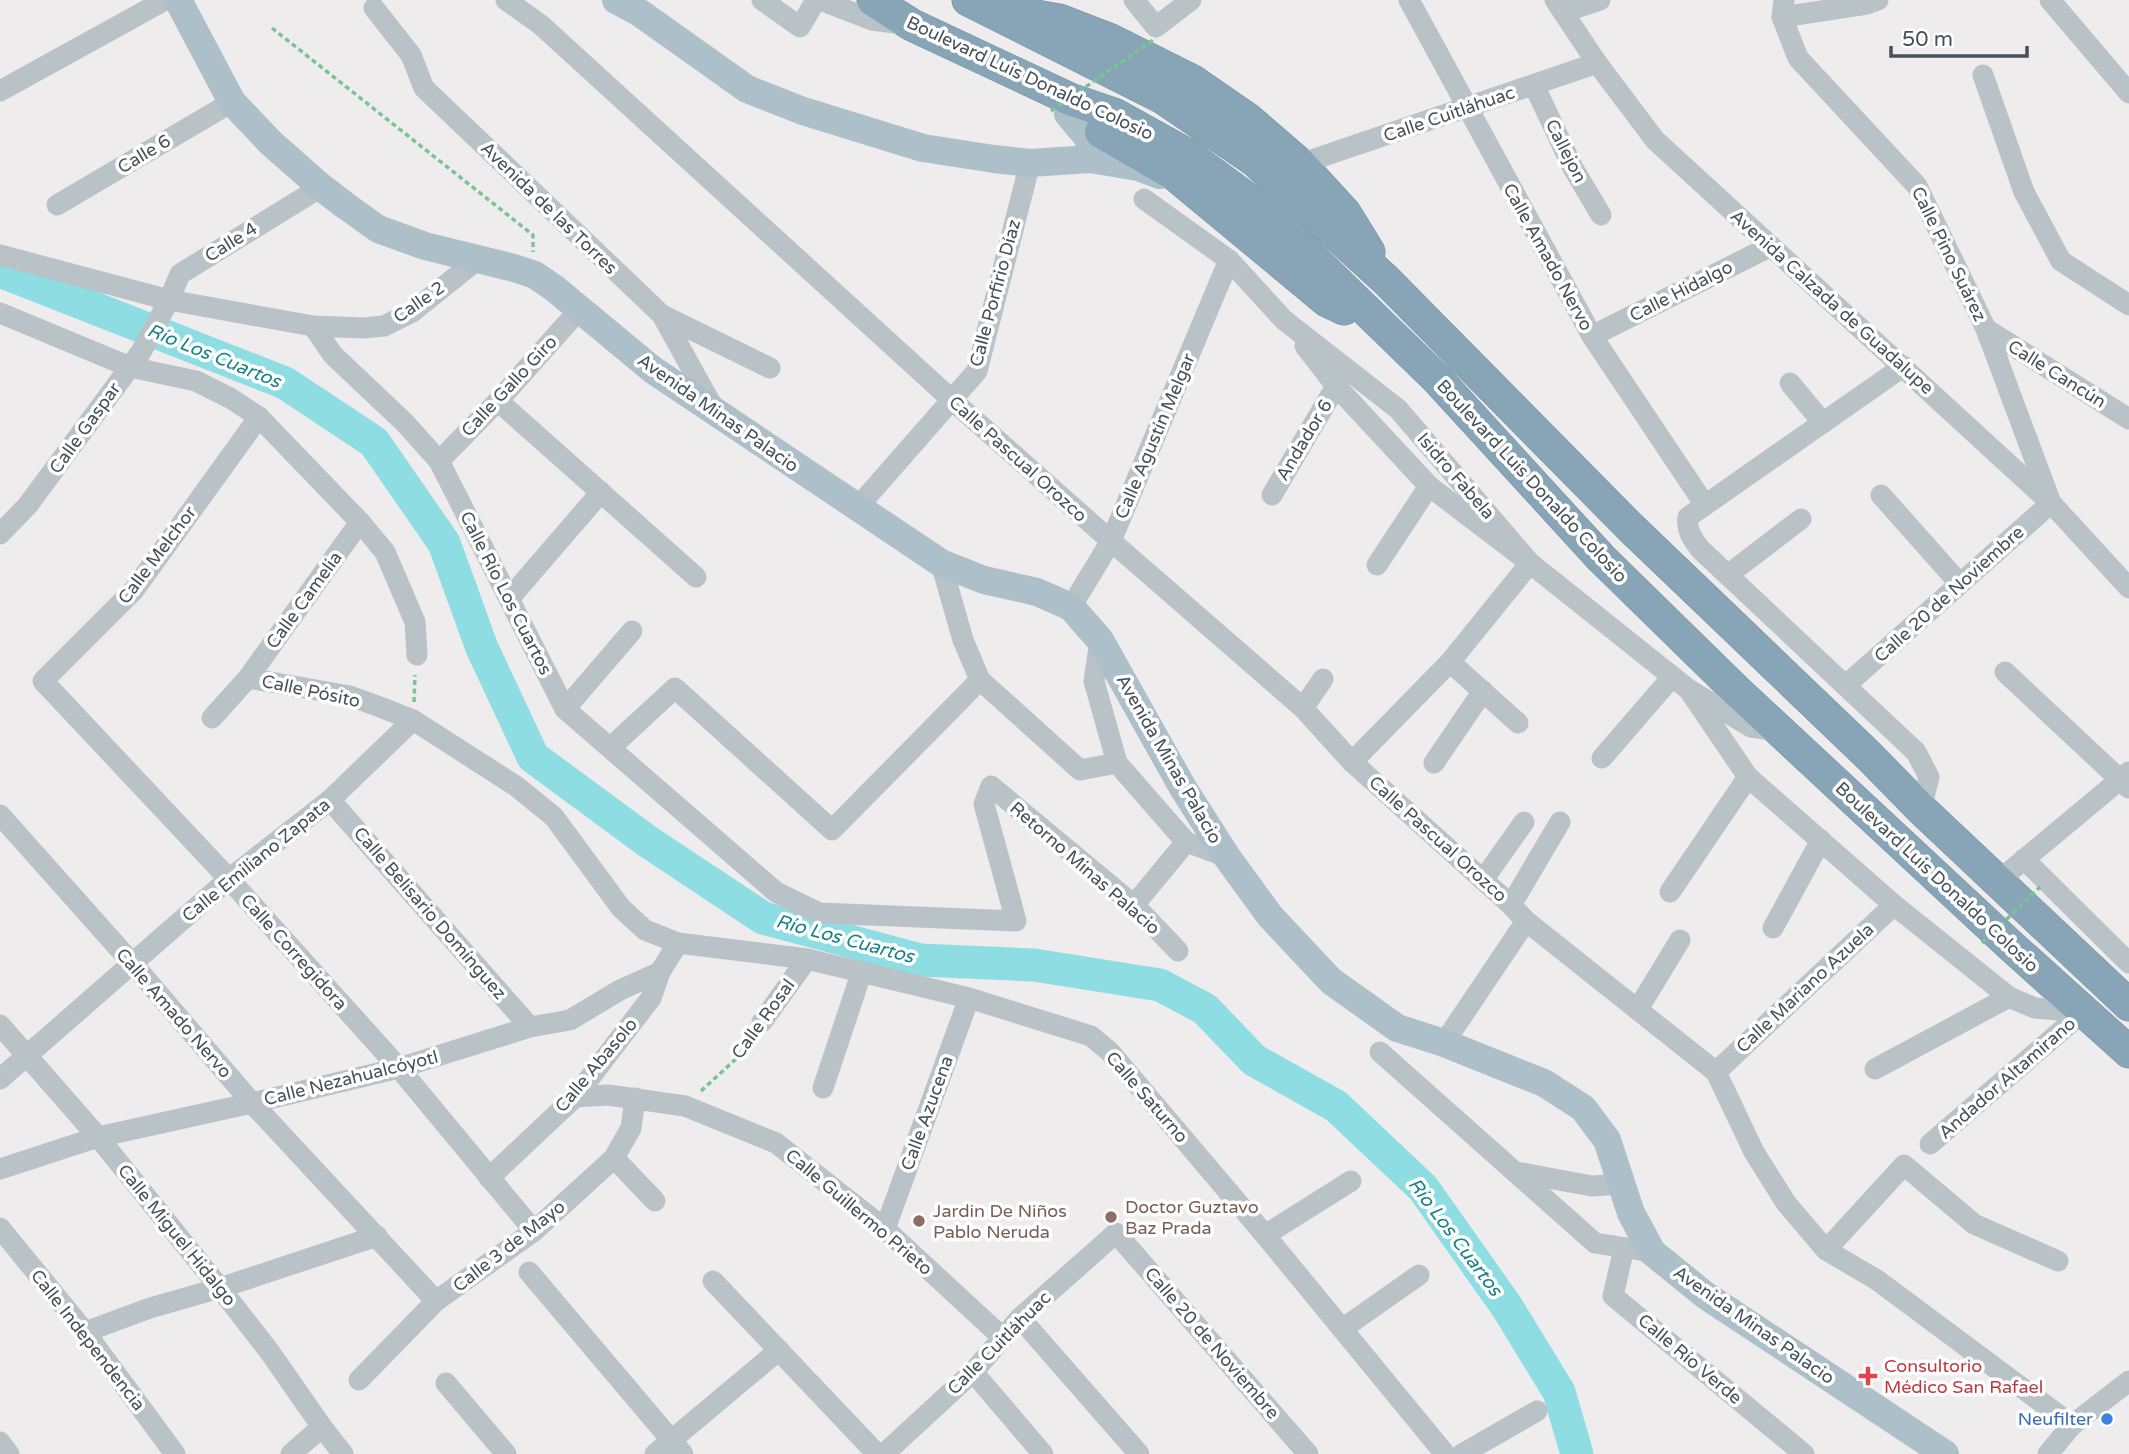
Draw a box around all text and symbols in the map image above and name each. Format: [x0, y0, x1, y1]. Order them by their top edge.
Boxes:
street label: Boulevard Luis Donaldo Colosio [903, 11, 1157, 145]
scale bar [1891, 14, 2028, 58]
text: 50 m [1902, 27, 1953, 52]
street label: Calle Cuitláhuac [1381, 81, 1517, 147]
street label: Callejon [1541, 116, 1591, 186]
street label: Calle 6 [114, 130, 174, 178]
street label: Avenida de las Torres [476, 137, 622, 279]
street label: Calle Amado Nervo [1498, 179, 1598, 335]
street label: Calle Pino Suárez [1907, 183, 1991, 325]
street label: Avenida Calzada de Guadalupe [1726, 205, 1938, 399]
street label: Calle 4 [201, 217, 261, 267]
street label: Calle Porfirio Díaz [965, 217, 1025, 369]
street label: Calle Hidalgo [1626, 256, 1736, 326]
street label: Calle 2 [389, 276, 449, 328]
water label: Río Los Cuartos [144, 319, 286, 393]
street label: Calle Gallo Giro [456, 331, 562, 441]
street label: Calle Cancún [2004, 335, 2110, 413]
street label: Avenida Minas Palacio [633, 349, 803, 477]
street label: Calle Agustín Melgar [1110, 350, 1200, 522]
street label: Boulevard Luis Donaldo Colosio [1432, 375, 1632, 587]
street label: Calle Gaspar [45, 378, 125, 478]
street label: Calle Pascual Orozco [944, 391, 1092, 527]
street label: Andador 6 [1271, 395, 1337, 485]
street label: Isidro Fabela [1412, 428, 1500, 524]
street label: Calle Melchor [113, 502, 201, 608]
street label: Calle Río Los Cuartos [455, 508, 557, 678]
street label: Calle 20 de Noviembre [1870, 521, 2028, 667]
street label: Calle Camelia [261, 547, 347, 653]
street label: Calle Pósito [260, 670, 362, 712]
street label: Avenida Minas Palacio [1112, 671, 1226, 847]
street label: Calle Pascual Orozco [1364, 771, 1512, 907]
street label: Boulevard Luis Donaldo Colosio [1831, 777, 2043, 977]
street label: Calle Emiliano Zapata [177, 793, 335, 927]
street label: Retorno Minas Palacio [1005, 797, 1165, 939]
street label: Calle Belisario Domínguez [349, 822, 511, 1004]
street label: Calle Corregidora [236, 889, 352, 1015]
water label: Río Los Cuartos [774, 910, 918, 968]
street label: Calle Mariano Azuela [1732, 919, 1878, 1057]
street label: Calle Amado Nervo [112, 944, 236, 1083]
street label: Calle Rosal [727, 975, 799, 1063]
street label: Andador Altamirano [1934, 1012, 2080, 1143]
street label: Calle Abasolo [550, 1013, 642, 1117]
street label: Calle Nezahualcóyotl [262, 1046, 440, 1110]
street label: Calle Saturno [1101, 1047, 1193, 1147]
street label: Calle Azucena [896, 1053, 958, 1173]
street label: Calle Guillermo Prieto [781, 1144, 937, 1280]
street label: Calle Miguel Hidalgo [113, 1160, 241, 1310]
water label: Río Los Cuartos [1404, 1174, 1508, 1302]
street label: Calle 3 de Mayo [448, 1195, 570, 1297]
place label: Doctor Guztavo Baz Prada [1125, 1196, 1259, 1239]
place label: Jardin De Niños Pablo Neruda [933, 1200, 1067, 1243]
marker: Doctor Guztavo Baz Prada [1103, 1209, 1119, 1225]
marker: Jardin De Niños Pablo Neruda [911, 1213, 927, 1229]
street label: Avenida Minas Palacio [1669, 1261, 1839, 1389]
street label: Calle 20 de Noviembre [1140, 1263, 1284, 1423]
street label: Calle Independencia [26, 1265, 150, 1415]
street label: Calle Cuitláhuac [943, 1287, 1055, 1399]
street label: Calle Río Verde [1633, 1309, 1747, 1409]
place label: Consultorio Médico San Rafael [1884, 1355, 2043, 1398]
marker: Consultorio Médico San Rafael [1858, 1366, 1878, 1386]
place label: Neufilter [2018, 1408, 2093, 1430]
marker: Neufilter [2099, 1411, 2115, 1427]

